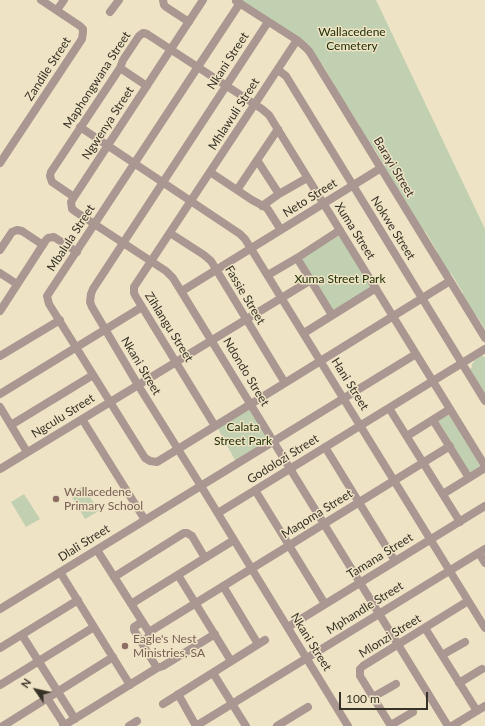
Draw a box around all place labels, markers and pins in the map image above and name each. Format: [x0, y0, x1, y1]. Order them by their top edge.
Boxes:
place label: Wallacedene Primary School [64, 485, 143, 513]
marker: Wallacedene Primary School [51, 494, 61, 504]
place label: Eagle's Nest Ministries, SA [133, 632, 205, 660]
marker: Eagle's Nest Ministries, SA [120, 641, 130, 651]

